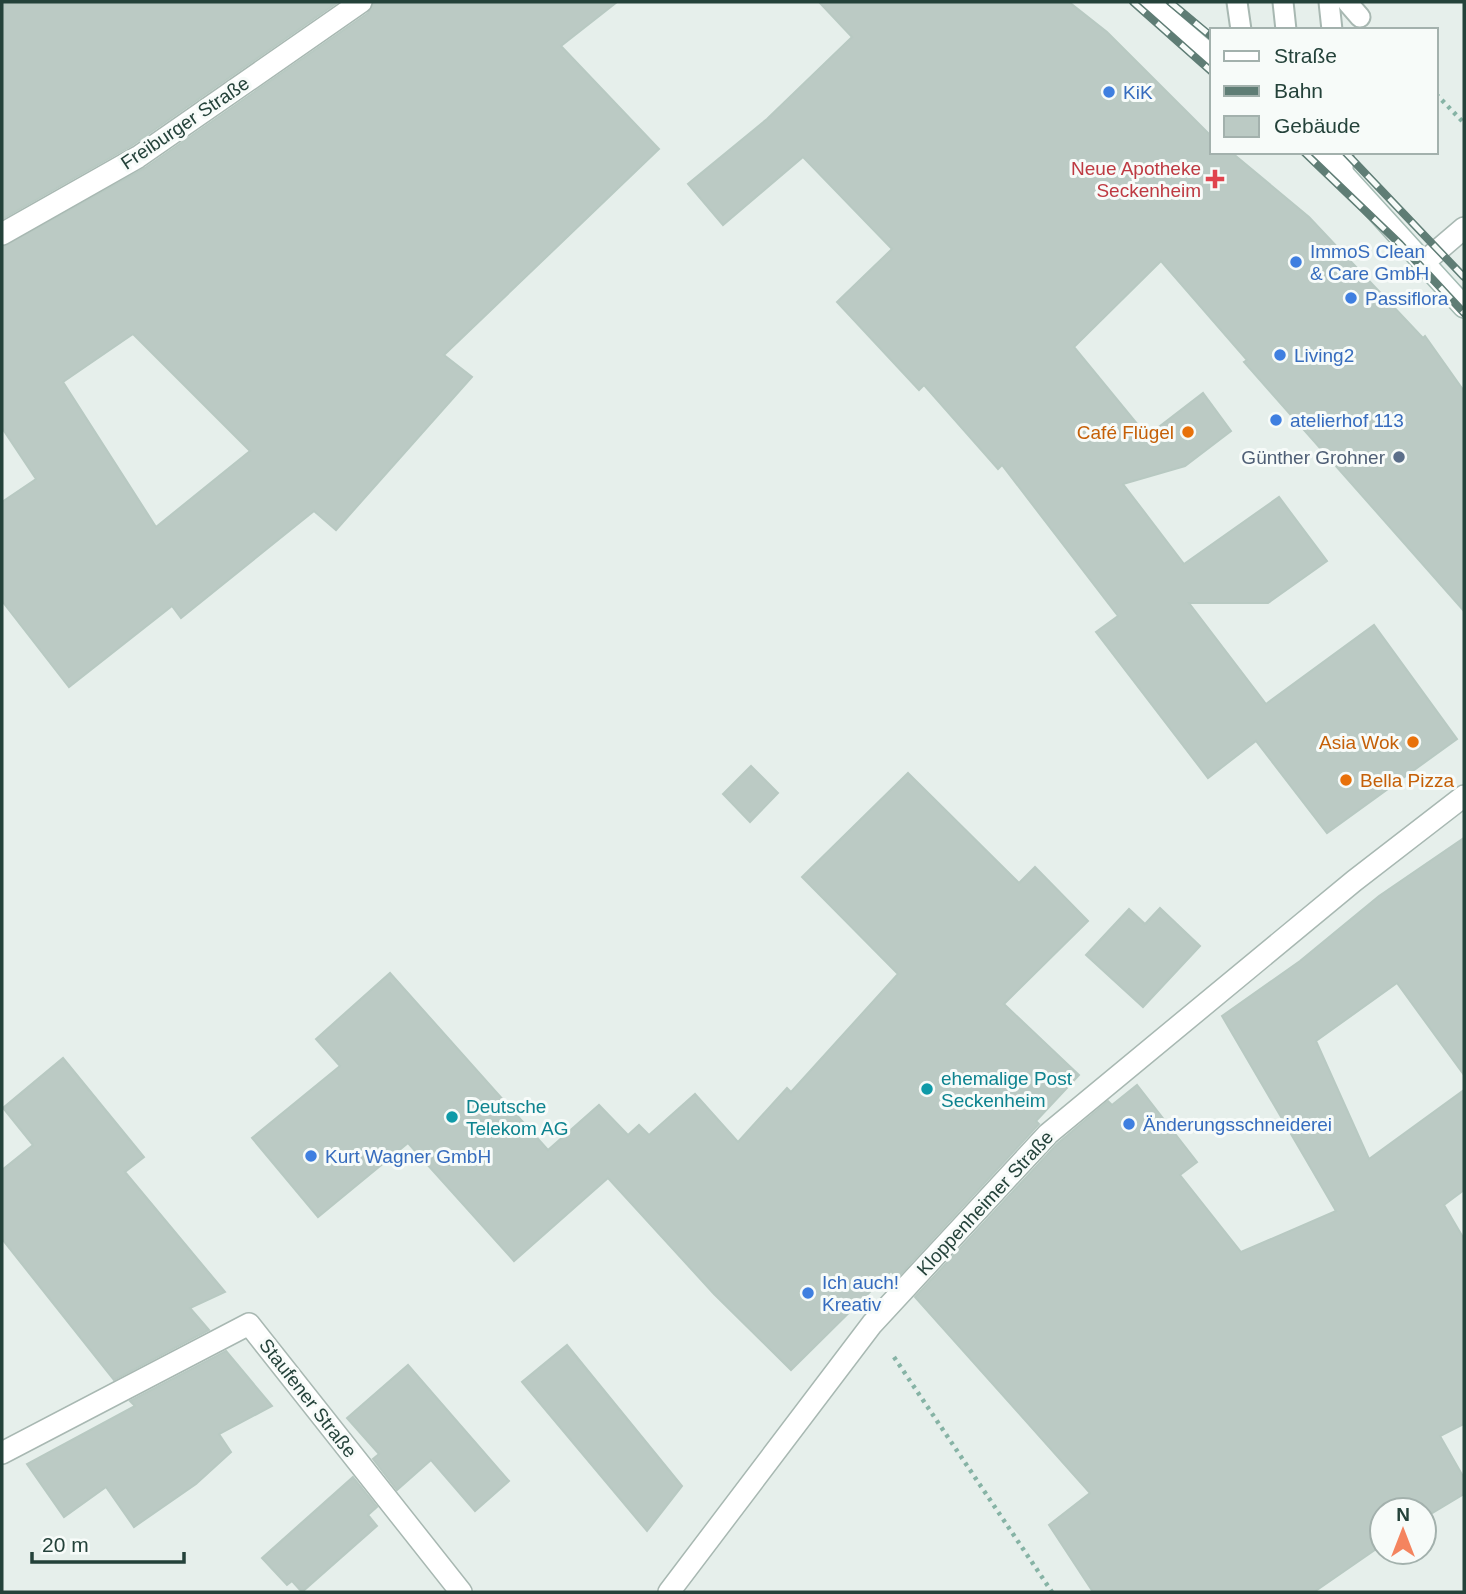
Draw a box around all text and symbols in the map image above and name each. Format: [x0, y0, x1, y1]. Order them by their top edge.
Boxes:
legend [1210, 28, 1438, 154]
text: Straße [1274, 44, 1337, 67]
street label: Freiburger Straße [117, 72, 253, 174]
text: Bahn [1274, 79, 1323, 102]
place label: KiK [1123, 82, 1153, 103]
marker: KiK [1101, 84, 1117, 100]
text: Gebäude [1274, 114, 1360, 137]
place label: Neue Apotheke Seckenheim [1071, 158, 1201, 201]
marker: Neue Apotheke Seckenheim [1207, 171, 1223, 187]
place label: ImmoS Clean & Care GmbH [1310, 241, 1429, 284]
marker: ImmoS Clean & Care GmbH [1288, 254, 1304, 270]
place label: Passiflora [1365, 288, 1449, 309]
marker: Passiflora [1343, 290, 1359, 306]
place label: Living2 [1294, 345, 1354, 366]
marker: Living2 [1272, 347, 1288, 363]
place label: atelierhof 113 [1290, 410, 1404, 431]
marker: atelierhof 113 [1268, 412, 1284, 428]
place label: Café Flügel [1077, 422, 1174, 443]
marker: Café Flügel [1180, 424, 1196, 440]
place label: Günther Grohner [1241, 447, 1386, 468]
marker: Günther Grohner [1391, 449, 1407, 465]
place label: Asia Wok [1319, 732, 1399, 753]
marker: Asia Wok [1405, 734, 1421, 750]
place label: Bella Pizza [1360, 770, 1454, 791]
marker: Bella Pizza [1338, 772, 1354, 788]
place label: ehemalige Post Seckenheim [941, 1068, 1073, 1111]
marker: ehemalige Post Seckenheim [919, 1081, 935, 1097]
place label: Deutsche Telekom AG [466, 1096, 568, 1139]
marker: Deutsche Telekom AG [444, 1109, 460, 1125]
place label: Änderungsschneiderei [1143, 1114, 1332, 1135]
marker: Änderungsschneiderei [1121, 1116, 1137, 1132]
street label: Kloppenheimer Straße [912, 1126, 1058, 1280]
place label: Kurt Wagner GmbH [325, 1146, 491, 1167]
marker: Kurt Wagner GmbH [303, 1148, 319, 1164]
place label: Ich auch! Kreativ [822, 1272, 899, 1315]
marker: Ich auch! Kreativ [800, 1285, 816, 1301]
street label: Staufener Straße [255, 1335, 361, 1461]
north arrow [1368, 1496, 1438, 1566]
text: N [1396, 1504, 1410, 1525]
scale bar [32, 1520, 184, 1564]
text: 20 m [42, 1533, 89, 1556]

